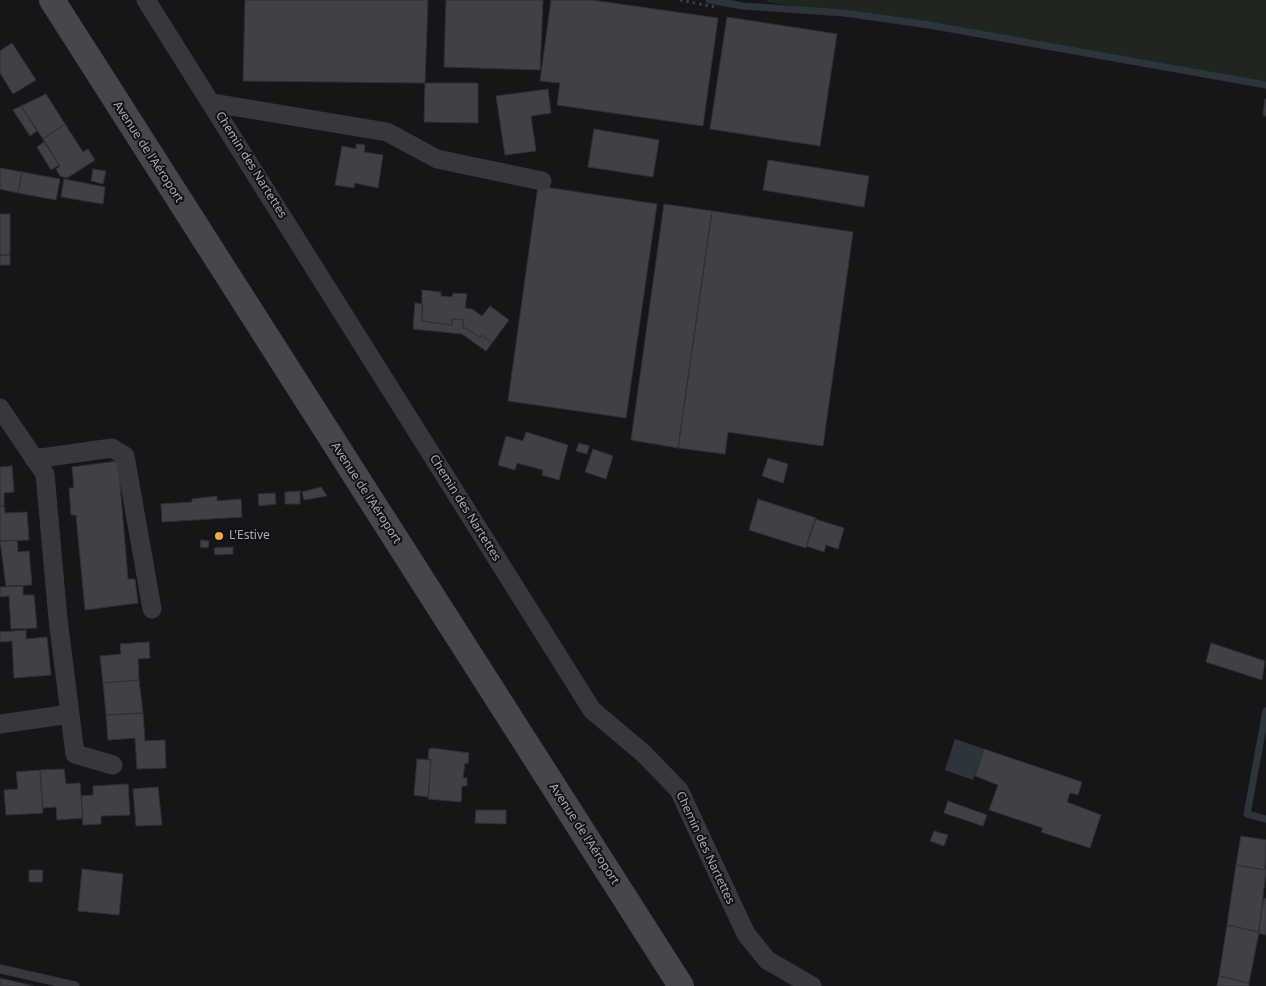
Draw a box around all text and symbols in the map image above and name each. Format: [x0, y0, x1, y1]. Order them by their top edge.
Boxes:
street label: Avenue de l'Aéroport [110, 99, 186, 205]
street label: Chemin des Nartettes [212, 109, 290, 221]
street label: Avenue de l'Aéroport [328, 440, 404, 546]
street label: Chemin des Nartettes [426, 452, 504, 564]
place label: L'Estive [229, 529, 270, 543]
marker: L'Estive [213, 530, 225, 542]
street label: Avenue de l'Aéroport [546, 781, 622, 887]
street label: Chemin des Nartettes [673, 789, 737, 907]

